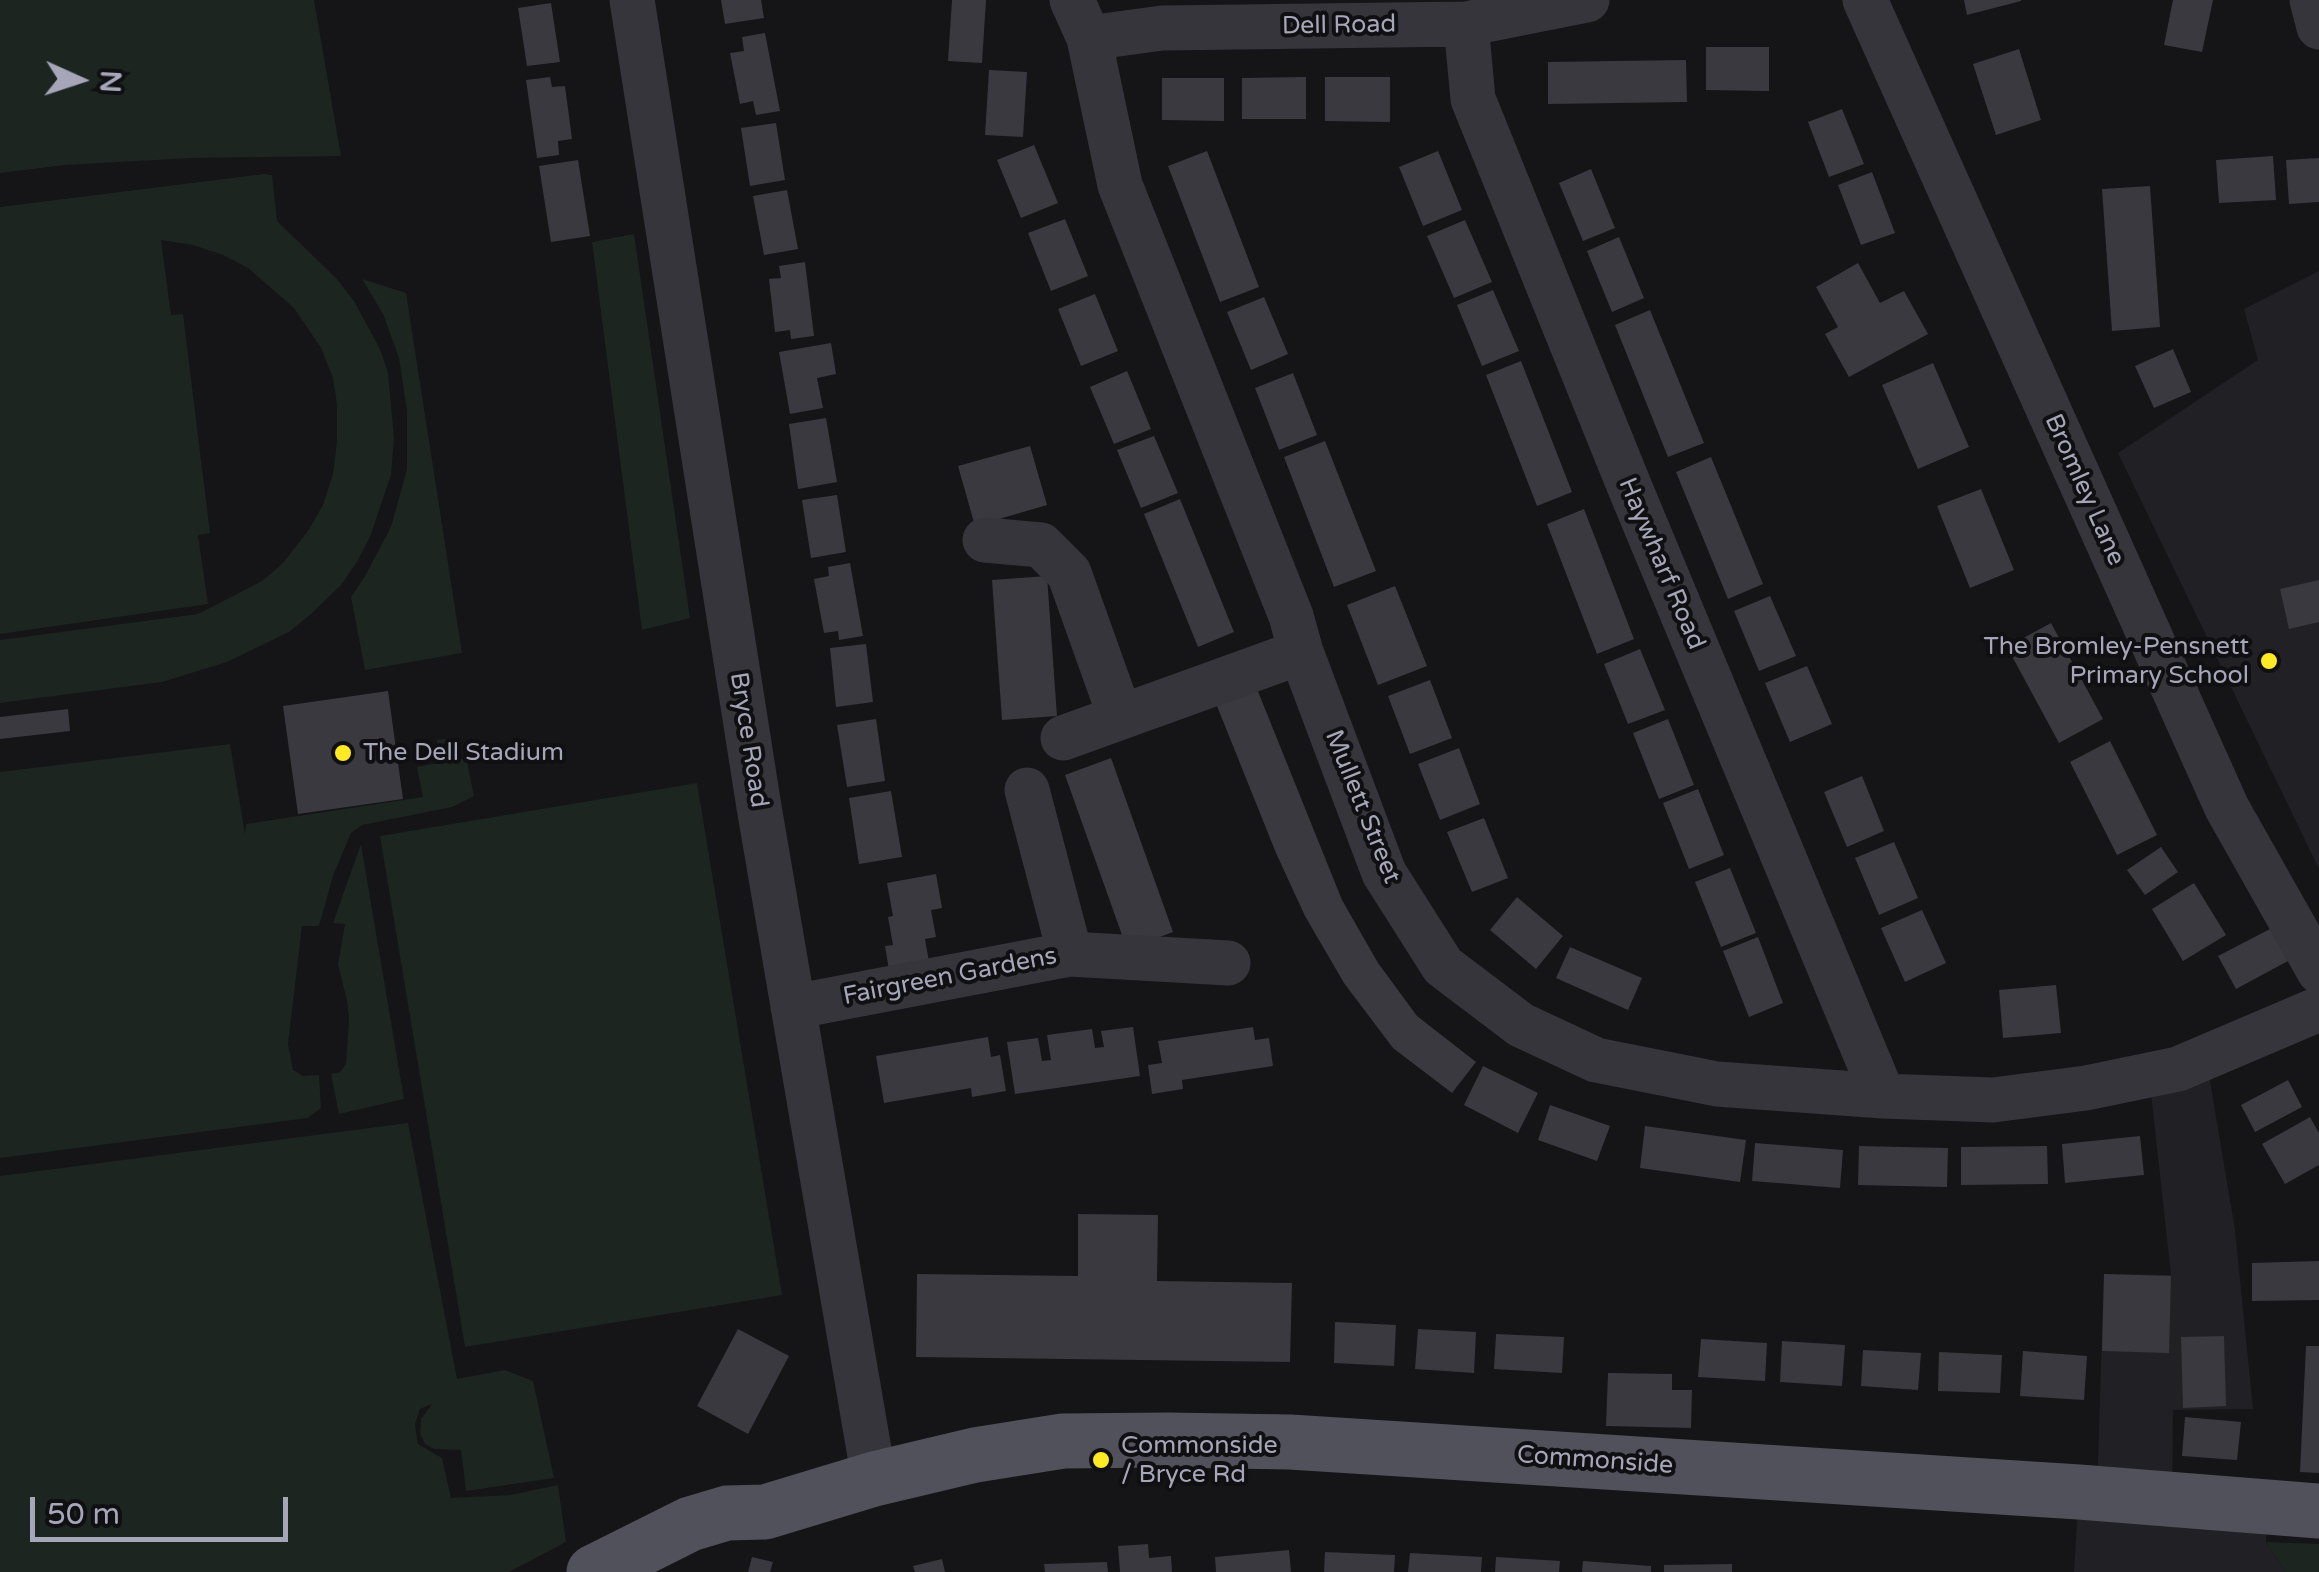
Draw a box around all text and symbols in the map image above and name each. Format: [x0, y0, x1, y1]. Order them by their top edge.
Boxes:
street label: Dell Road [1282, 10, 1396, 42]
north arrow [30, 30, 130, 130]
text: N [92, 69, 128, 94]
street label: Bromley Lane [2037, 410, 2131, 570]
street label: Haywharf Road [1611, 474, 1711, 654]
place label: The Bromley-Pensnett Primary School [1984, 632, 2249, 691]
marker: The Bromley-Pensnett Primary School [2258, 650, 2280, 672]
street label: Bryce Road [722, 670, 774, 810]
street label: Mullett Street [1318, 726, 1406, 888]
place label: The Dell Stadium [363, 738, 564, 768]
marker: The Dell Stadium [332, 742, 354, 764]
street label: Fairgreen Gardens [841, 942, 1059, 1012]
place label: Commonside / Bryce Rd [1121, 1431, 1278, 1490]
street label: Commonside [1516, 1441, 1674, 1481]
marker: Commonside / Bryce Rd [1090, 1449, 1112, 1471]
scale bar [35, 1477, 292, 1539]
text: 50 m [47, 1496, 120, 1533]

